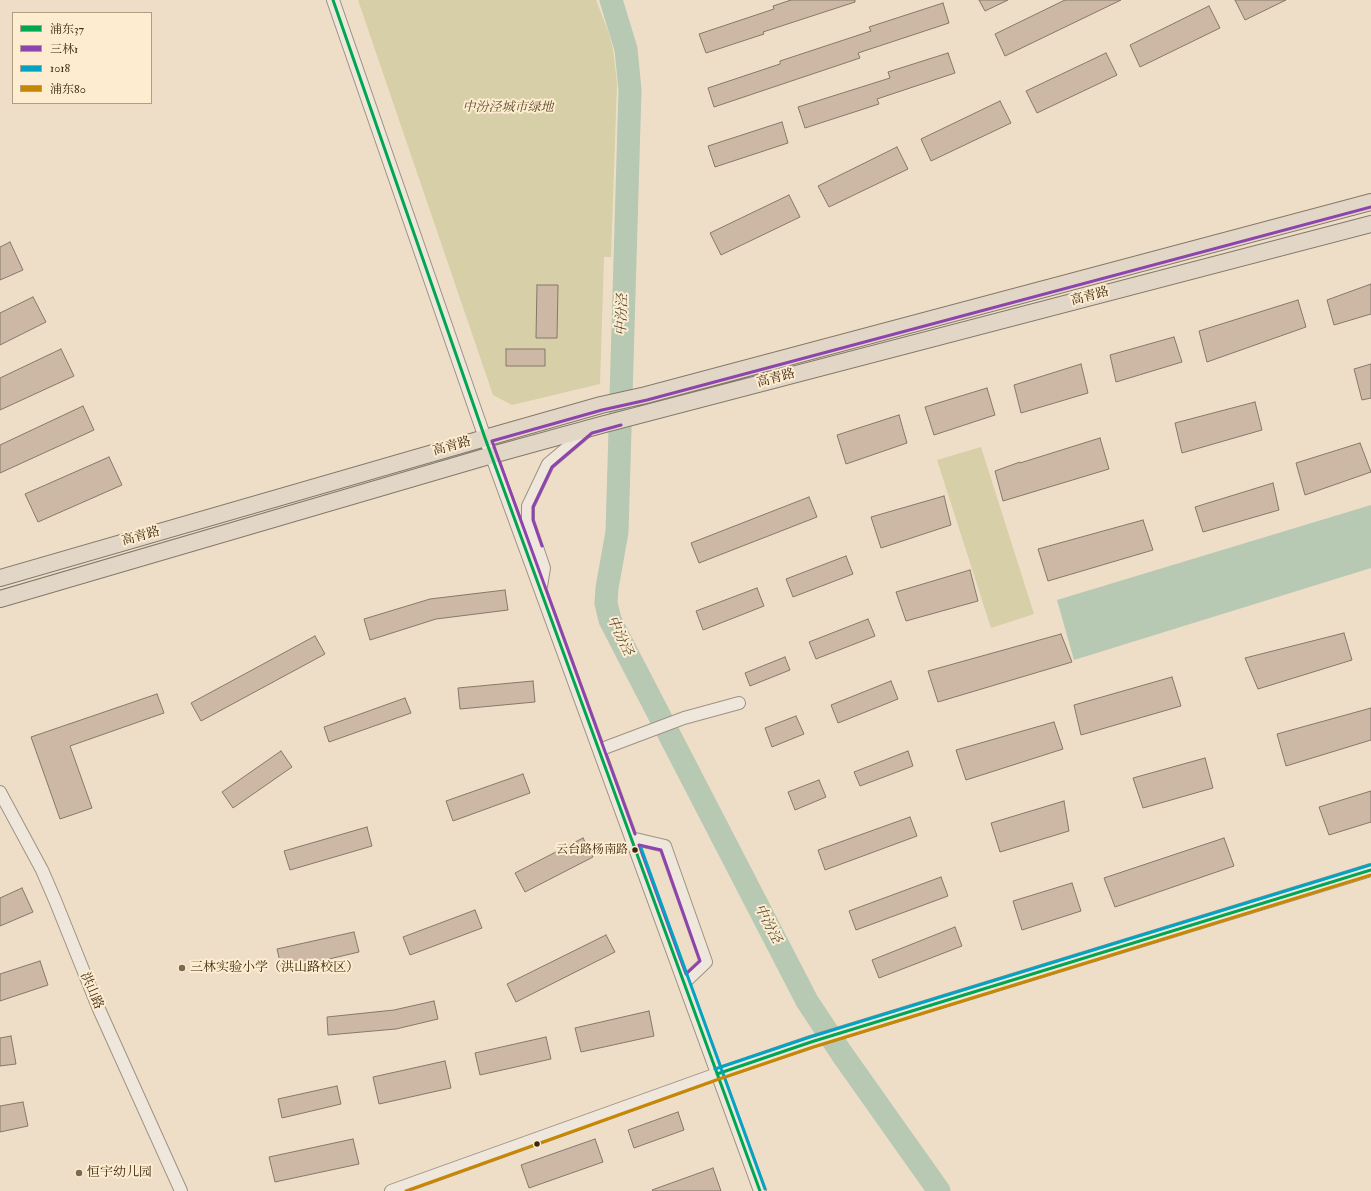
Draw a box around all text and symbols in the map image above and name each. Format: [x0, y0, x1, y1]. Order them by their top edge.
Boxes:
legend [12, 12, 152, 104]
text: 浦东37 [50, 22, 84, 37]
text: 三林1 [50, 42, 78, 57]
text: 1018 [50, 61, 70, 76]
text: 浦东80 [50, 82, 86, 97]
park label: 中汾泾城市绿地 [463, 100, 553, 116]
street label: 高青路 [1069, 284, 1111, 310]
water label: 中汾泾 [614, 294, 632, 336]
street label: 高青路 [755, 366, 797, 392]
street label: 高青路 [431, 434, 473, 460]
street label: 高青路 [120, 524, 162, 550]
water label: 中汾泾 [603, 613, 635, 659]
place label: 云台路杨南路 [556, 843, 628, 857]
marker: 云台路杨南路 [630, 845, 640, 855]
water label: 中汾泾 [750, 901, 784, 947]
place label: 三林实验小学（洪山路校区） [190, 960, 359, 976]
marker: 三林实验小学（洪山路校区） [177, 963, 187, 973]
street label: 洪山路 [76, 970, 106, 1012]
unlabelled marker [532, 1139, 542, 1149]
place label: 恒宇幼儿园 [87, 1165, 152, 1181]
marker: 恒宇幼儿园 [74, 1168, 84, 1178]

